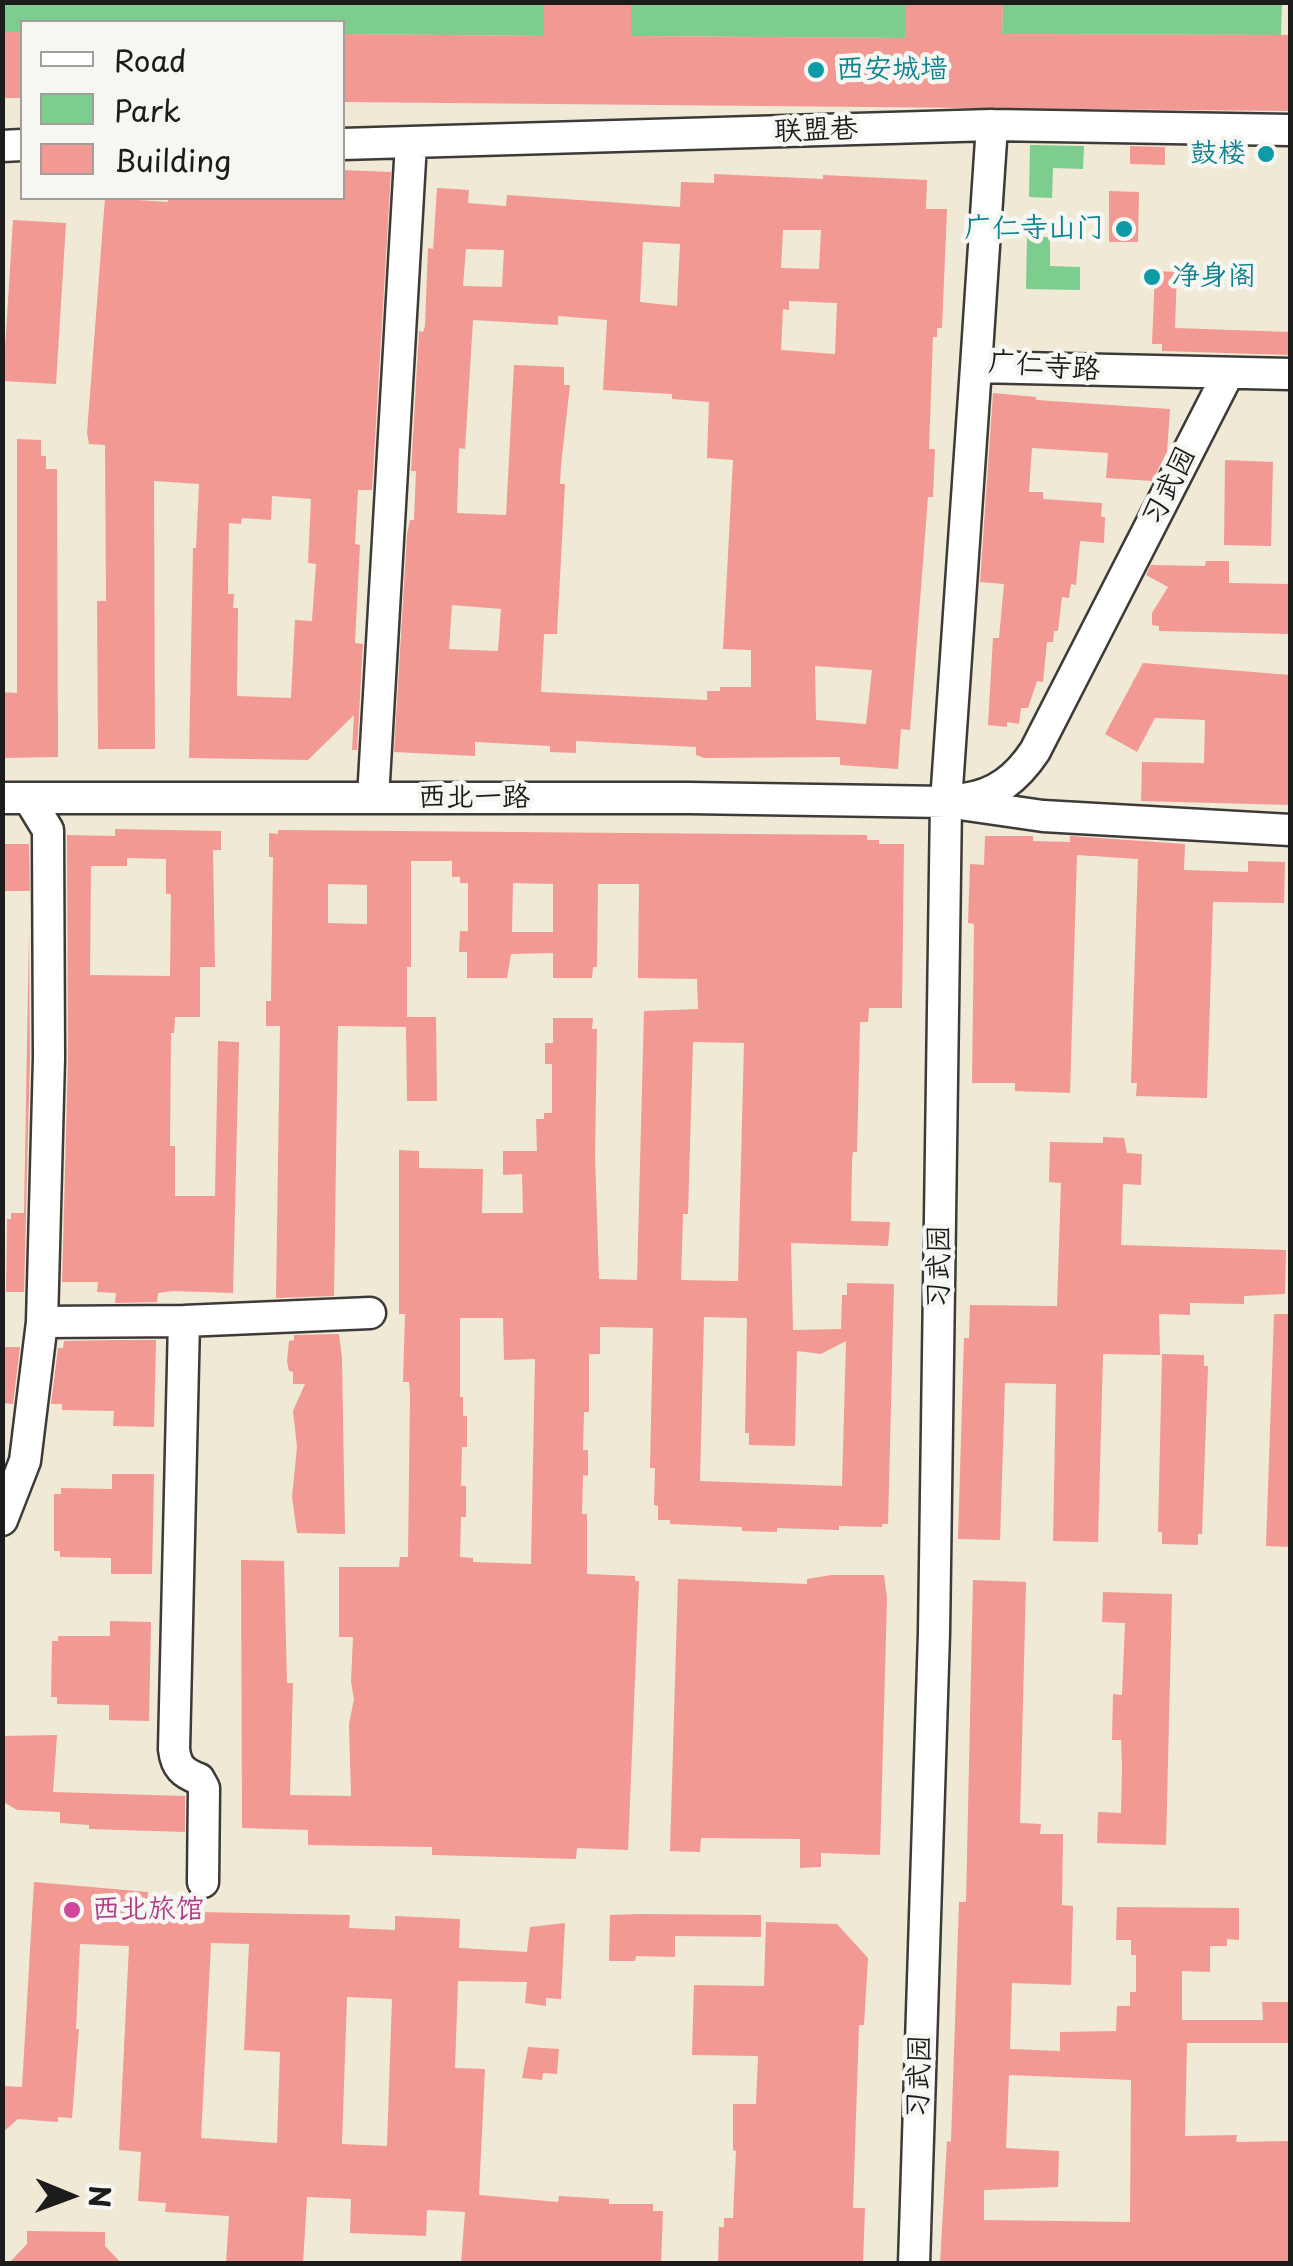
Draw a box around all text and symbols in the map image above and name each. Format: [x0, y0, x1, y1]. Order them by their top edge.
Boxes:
legend [20, 20, 345, 200]
text: Road [114, 37, 187, 82]
place label: 西安城墙 [836, 53, 948, 87]
marker: 西安城墙 [805, 59, 827, 81]
text: Park [114, 87, 181, 132]
street label: 联盟巷 [773, 113, 859, 149]
text: Building [114, 137, 231, 182]
place label: 鼓楼 [1190, 137, 1246, 171]
marker: 鼓楼 [1255, 143, 1277, 165]
place label: 广仁寺山门 [964, 212, 1104, 246]
marker: 广仁寺山门 [1113, 218, 1135, 240]
place label: 净身阁 [1172, 260, 1256, 294]
marker: 净身阁 [1141, 266, 1163, 288]
street label: 广仁寺路 [987, 346, 1101, 388]
street label: 习武园 [1136, 442, 1204, 532]
street label: 西北一路 [418, 781, 530, 815]
street label: 习武园 [922, 1225, 958, 1309]
place label: 西北旅馆 [92, 1893, 204, 1927]
marker: 西北旅馆 [61, 1899, 83, 1921]
street label: 习武园 [902, 2034, 938, 2120]
north arrow [20, 2146, 120, 2246]
text: N [79, 2185, 122, 2208]

